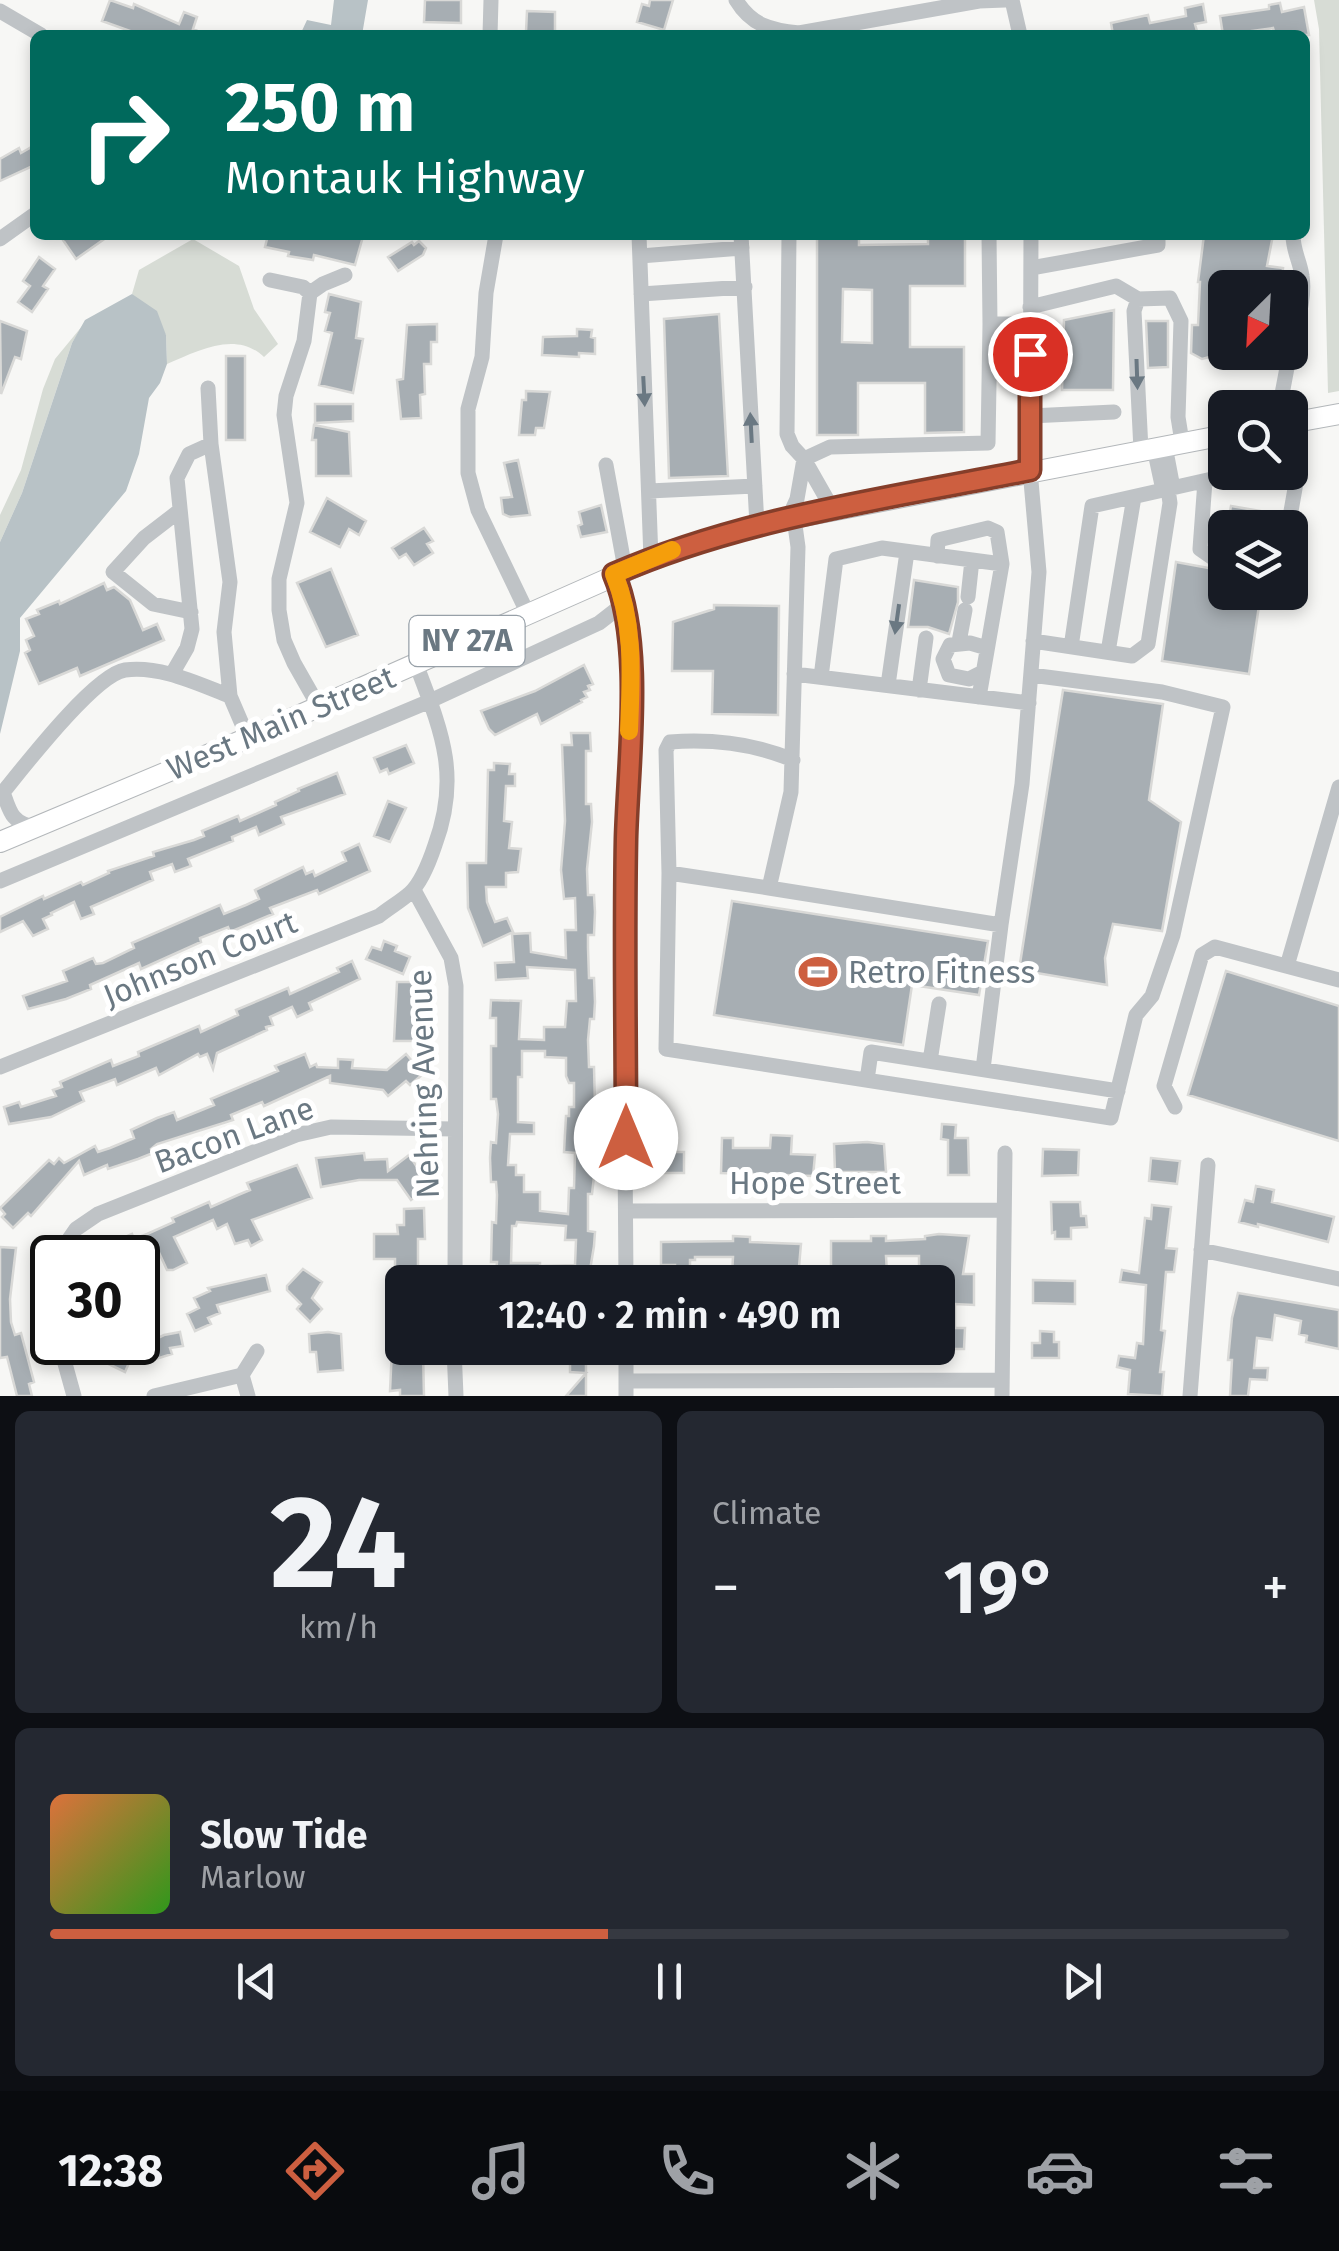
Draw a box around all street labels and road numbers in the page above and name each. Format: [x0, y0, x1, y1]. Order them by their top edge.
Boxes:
road number: NY 27A [410, 616, 524, 666]
street label: West Main Street [161, 658, 401, 788]
street label: Johnson Court [98, 903, 303, 1015]
street label: Nehring Avenue [401, 969, 447, 1199]
street label: Bacon Lane [149, 1089, 319, 1181]
street label: Hope Street [729, 1164, 902, 1202]

